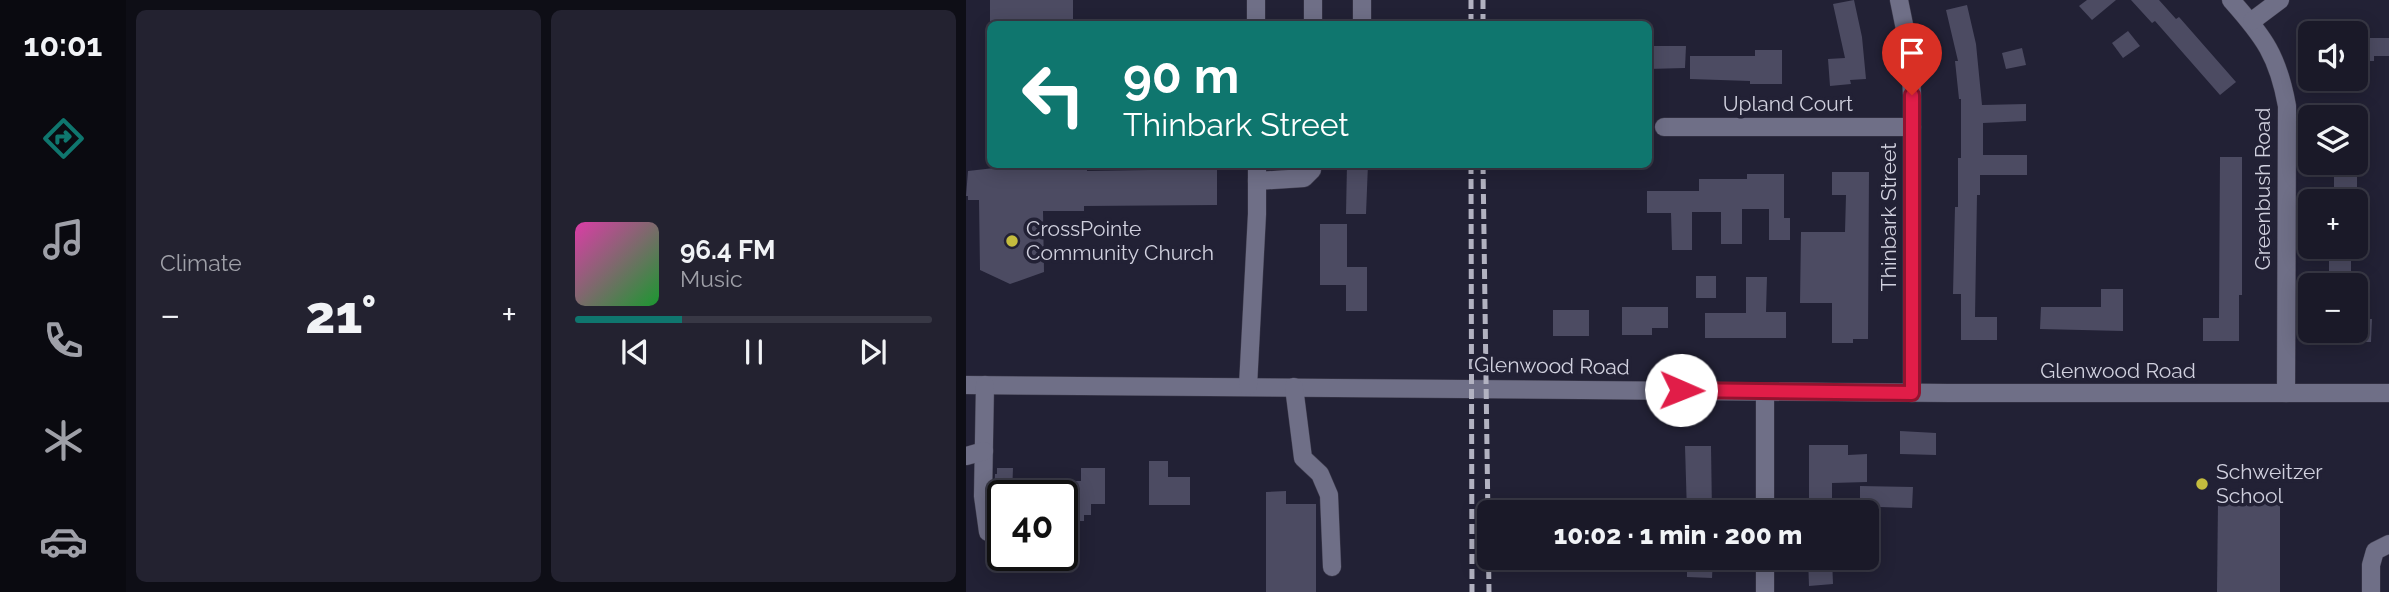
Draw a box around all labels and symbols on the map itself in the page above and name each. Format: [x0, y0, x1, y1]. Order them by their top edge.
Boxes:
pin [1882, 23, 1942, 95]
street label: Upland Court [1723, 91, 1853, 116]
street label: Greenbush Road [2250, 108, 2275, 270]
street label: Thinbark Street [1876, 143, 1901, 291]
place label: CrossPointe Community Church [1026, 216, 1214, 265]
marker: CrossPointe Community Church [1004, 233, 1020, 249]
street label: Glenwood Road [1474, 352, 1630, 379]
position arrow [1644, 353, 1718, 427]
street label: Glenwood Road [2040, 358, 2196, 383]
place label: Schweitzer School [2216, 459, 2323, 508]
marker: Schweitzer School [2194, 476, 2210, 492]
speed limit sign: 40 [987, 480, 1078, 571]

